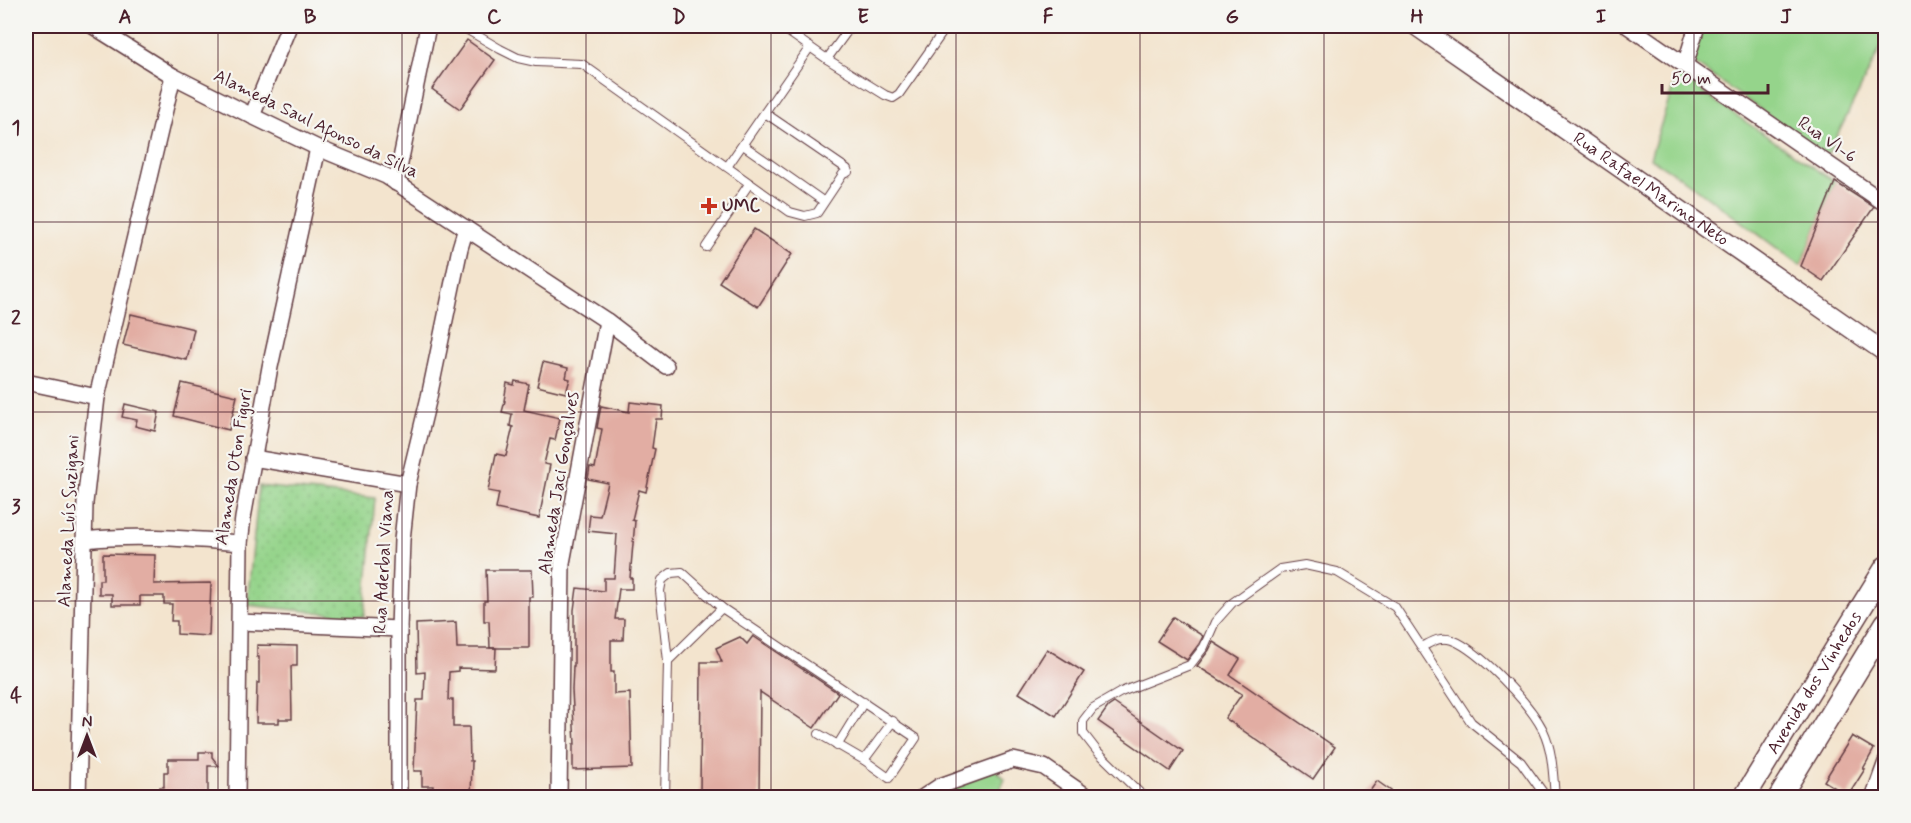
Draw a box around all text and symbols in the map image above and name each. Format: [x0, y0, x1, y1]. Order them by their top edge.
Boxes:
text: A [118, 4, 132, 31]
text: B [304, 4, 317, 31]
text: C [487, 4, 502, 31]
text: D [672, 4, 686, 31]
text: E [857, 4, 869, 31]
text: F [1043, 4, 1054, 31]
text: G [1225, 4, 1239, 31]
text: H [1410, 4, 1424, 31]
text: I [1596, 4, 1606, 31]
text: J [1780, 4, 1792, 31]
scale bar [1662, 57, 1768, 95]
street label: Alameda Saul Afonso da Silva [209, 64, 422, 186]
text: 50 m [1671, 67, 1711, 91]
street label: Rua VI-6 [1793, 111, 1861, 169]
text: 1 [12, 115, 20, 142]
street label: Rua Rafael Marino Neto [1568, 127, 1734, 252]
place label: UMC [722, 194, 760, 218]
marker: UMC [700, 197, 718, 215]
text: 2 [11, 305, 21, 332]
street label: Alameda Oton Figuri [210, 387, 258, 547]
street label: Alameda Jaci Gonçalves [533, 390, 585, 576]
street label: Alameda Luís Suzigani [52, 434, 86, 608]
street label: Rua Aderbal Viana [368, 489, 400, 635]
text: 3 [11, 494, 21, 521]
street label: Avenida dos Vinhedos [1762, 607, 1868, 759]
text: 4 [10, 683, 22, 710]
north arrow [57, 706, 117, 766]
text: N [82, 712, 92, 733]

